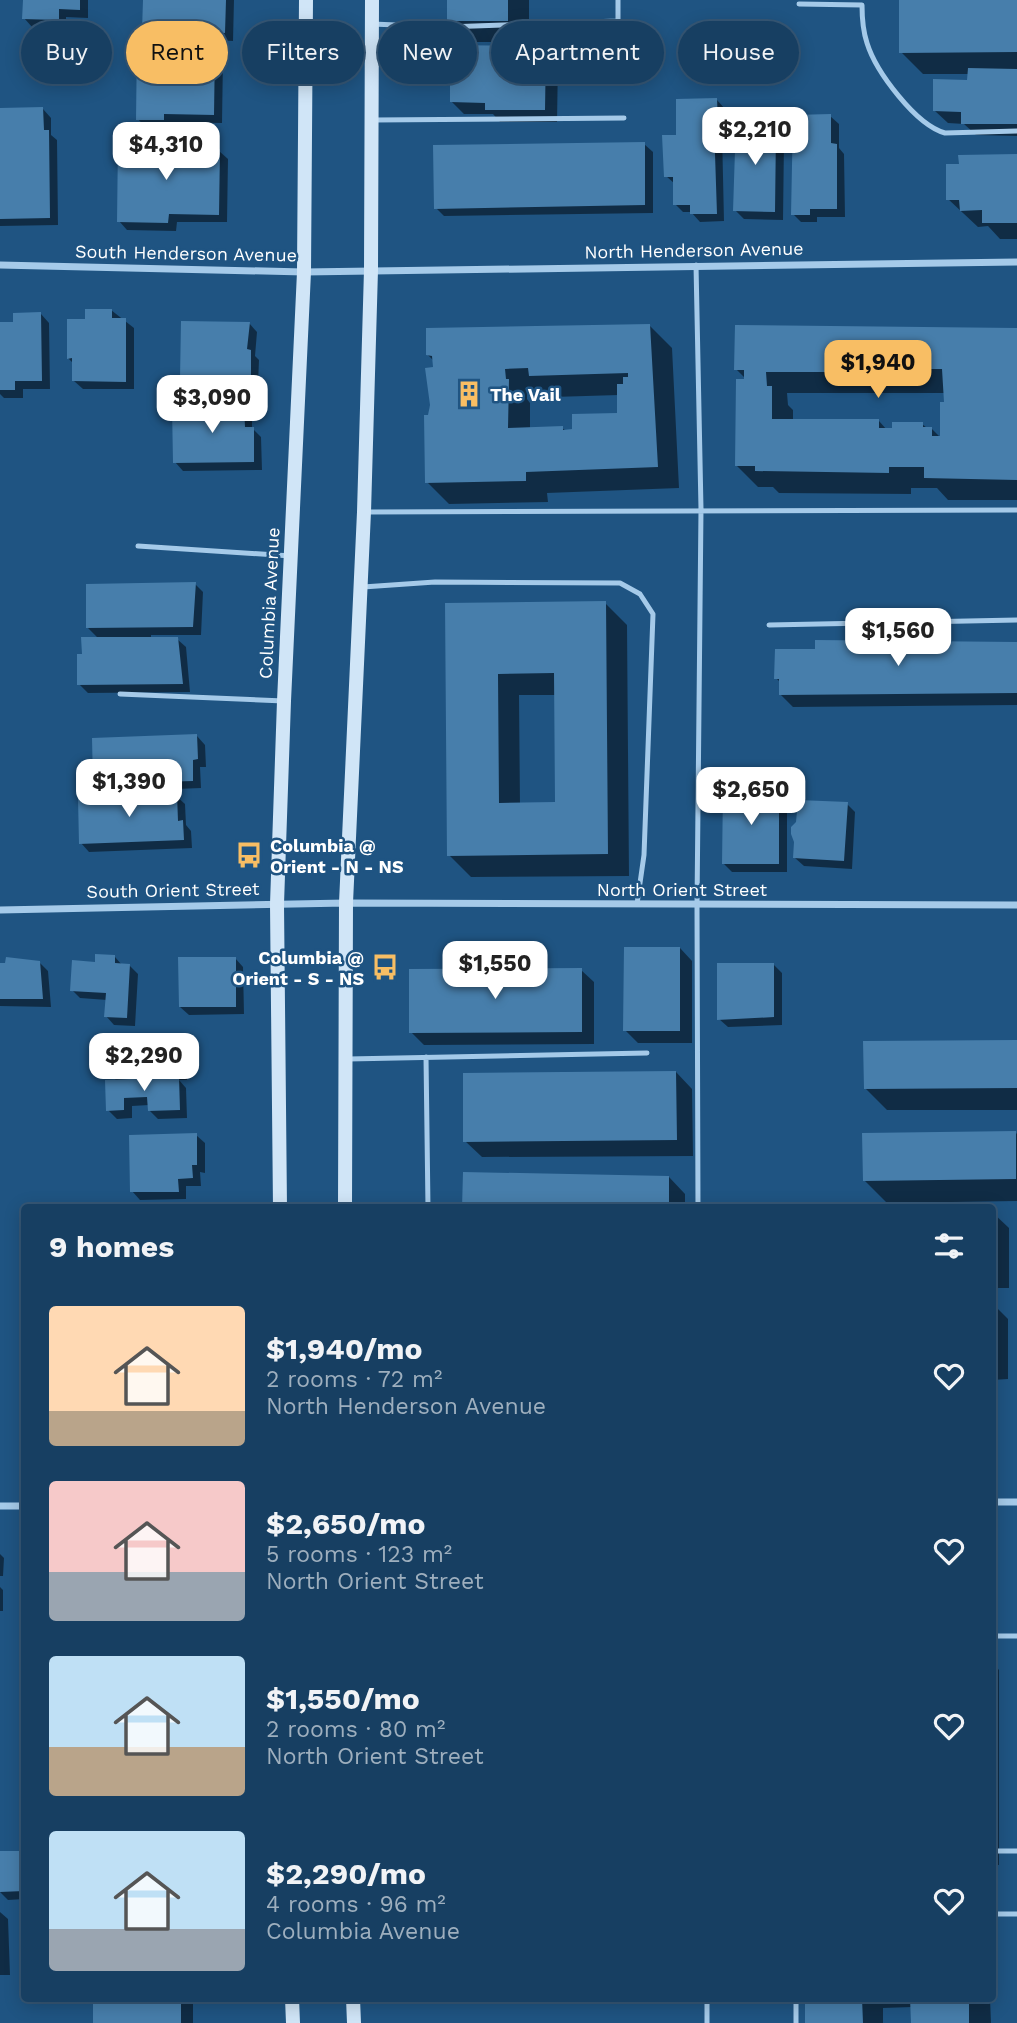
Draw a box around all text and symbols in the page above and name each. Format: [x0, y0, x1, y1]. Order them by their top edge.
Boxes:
chip: Buy [21, 21, 112, 84]
chip: Rent [126, 21, 228, 84]
chip: Filters [242, 21, 364, 84]
chip: New [378, 21, 477, 84]
chip: Apartment [491, 21, 664, 84]
chip: House [678, 21, 799, 84]
pin: $2,210 [698, 108, 812, 167]
text: $2,210 [718, 116, 792, 143]
pin: $4,310 [109, 122, 223, 182]
text: $4,310 [129, 131, 203, 158]
street label: North Henderson Avenue [584, 238, 804, 262]
street label: South Henderson Avenue [75, 241, 297, 265]
pin: $1,940 [821, 340, 935, 400]
text: $1,940 [840, 349, 916, 376]
pin: $3,090 [155, 376, 269, 435]
building icon: The Vail [454, 379, 484, 409]
text: $3,090 [173, 384, 251, 411]
place label: The Vail [490, 384, 561, 405]
street label: Columbia Avenue [255, 527, 283, 679]
pin: $1,560 [841, 608, 955, 668]
text: $1,560 [861, 617, 935, 644]
pin: $1,390 [72, 760, 186, 819]
text: $1,390 [92, 768, 166, 795]
pin: $2,650 [694, 768, 808, 827]
text: $2,650 [712, 776, 790, 803]
place label: Columbia @ Orient - N - NS [270, 835, 404, 877]
bus stop icon: Columbia @ Orient - N - NS [234, 840, 264, 870]
street label: South Orient Street [86, 878, 260, 902]
street label: North Orient Street [597, 879, 768, 900]
pin: $1,550 [438, 942, 552, 1001]
place label: Columbia @ Orient - S - NS [232, 947, 364, 989]
text: $1,550 [459, 950, 531, 977]
bus stop icon: Columbia @ Orient - S - NS [370, 952, 400, 982]
pin: $2,290 [87, 1034, 201, 1093]
text: $2,290 [105, 1042, 183, 1069]
icon: filters [930, 1227, 968, 1265]
text: 9 homes [49, 1229, 174, 1264]
text: $1,940/mo [266, 1331, 423, 1366]
icon: home [105, 1334, 189, 1418]
icon: heart [930, 1357, 968, 1395]
text: 2 rooms · 72 m² [266, 1366, 442, 1393]
text: North Henderson Avenue [266, 1393, 546, 1420]
text: $2,650/mo [266, 1506, 425, 1541]
icon: home [105, 1509, 189, 1593]
icon: heart [930, 1532, 968, 1570]
text: 5 rooms · 123 m² [266, 1541, 452, 1568]
text: North Orient Street [266, 1568, 484, 1595]
text: $1,550/mo [266, 1681, 420, 1716]
icon: home [105, 1684, 189, 1768]
icon: heart [930, 1707, 968, 1745]
text: 2 rooms · 80 m² [266, 1716, 445, 1743]
text: North Orient Street [266, 1743, 484, 1770]
text: $2,290/mo [266, 1856, 426, 1891]
icon: home [105, 1859, 189, 1943]
icon: heart [930, 1882, 968, 1920]
text: 4 rooms · 96 m² [266, 1891, 446, 1918]
text: Columbia Avenue [266, 1918, 460, 1945]

